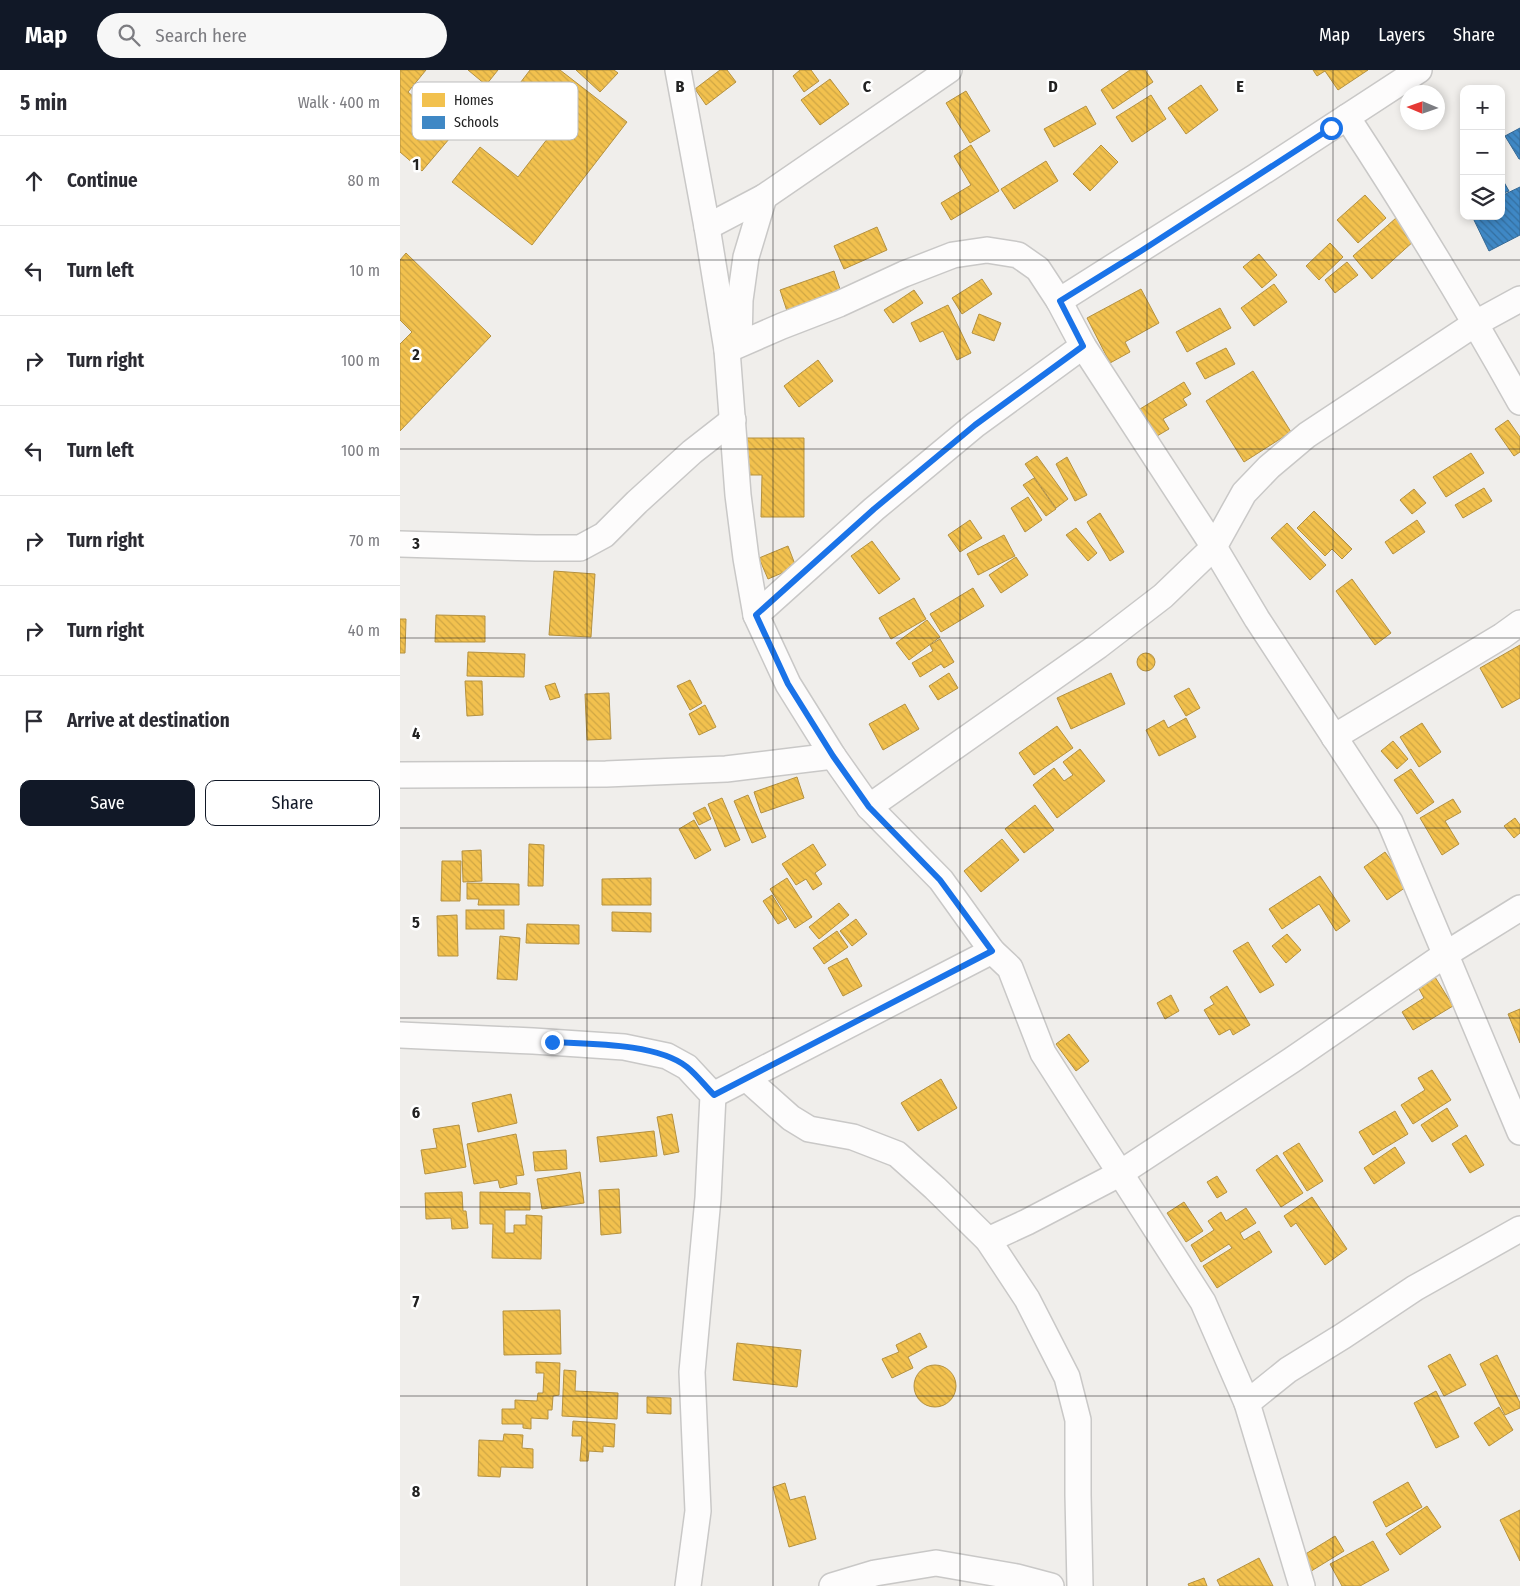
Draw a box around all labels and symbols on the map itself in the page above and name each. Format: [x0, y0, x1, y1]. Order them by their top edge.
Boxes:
text: B [676, 77, 685, 96]
text: C [863, 77, 872, 96]
text: D [1048, 77, 1058, 96]
text: E [1236, 77, 1244, 96]
legend [412, 82, 578, 140]
north arrow [1400, 85, 1445, 130]
text: Homes [454, 92, 494, 109]
text: Schools [454, 114, 499, 131]
route start [1320, 117, 1343, 140]
text: 1 [413, 155, 419, 174]
text: 2 [411, 345, 420, 364]
text: 3 [411, 534, 420, 553]
text: 4 [412, 724, 420, 743]
text: 5 [412, 913, 420, 932]
route end [541, 1031, 564, 1054]
text: 6 [412, 1103, 420, 1122]
text: 7 [413, 1292, 420, 1311]
text: 8 [412, 1482, 421, 1501]

